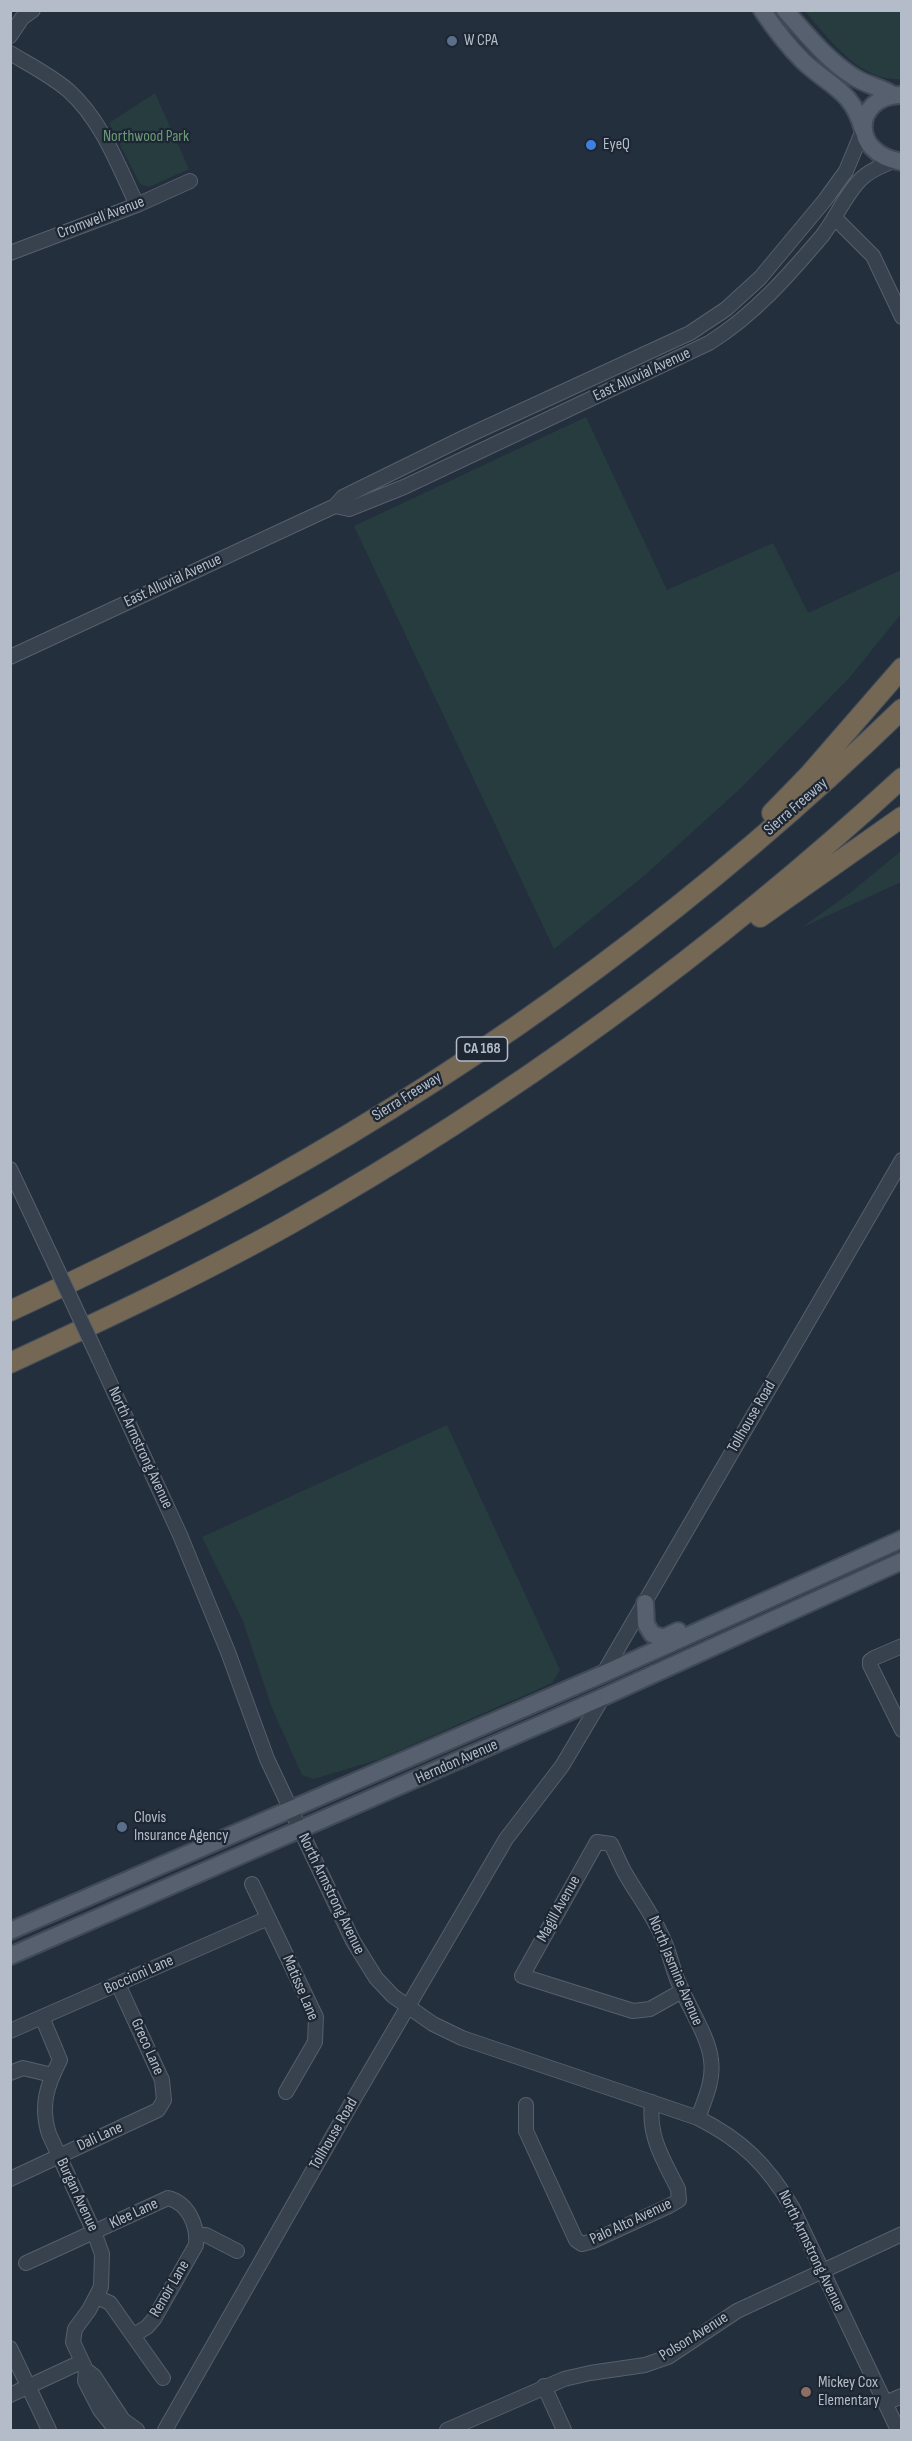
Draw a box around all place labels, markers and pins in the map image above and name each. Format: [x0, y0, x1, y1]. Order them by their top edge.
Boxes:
place label: W CPA [464, 31, 498, 51]
marker: W CPA [445, 34, 459, 48]
place label: EyeQ [603, 135, 630, 155]
marker: EyeQ [584, 138, 598, 152]
place label: Clovis Insurance Agency [134, 1808, 228, 1846]
marker: Clovis Insurance Agency [115, 1820, 129, 1834]
place label: Mickey Cox Elementary [818, 2373, 880, 2411]
marker: Mickey Cox Elementary [799, 2385, 813, 2399]

